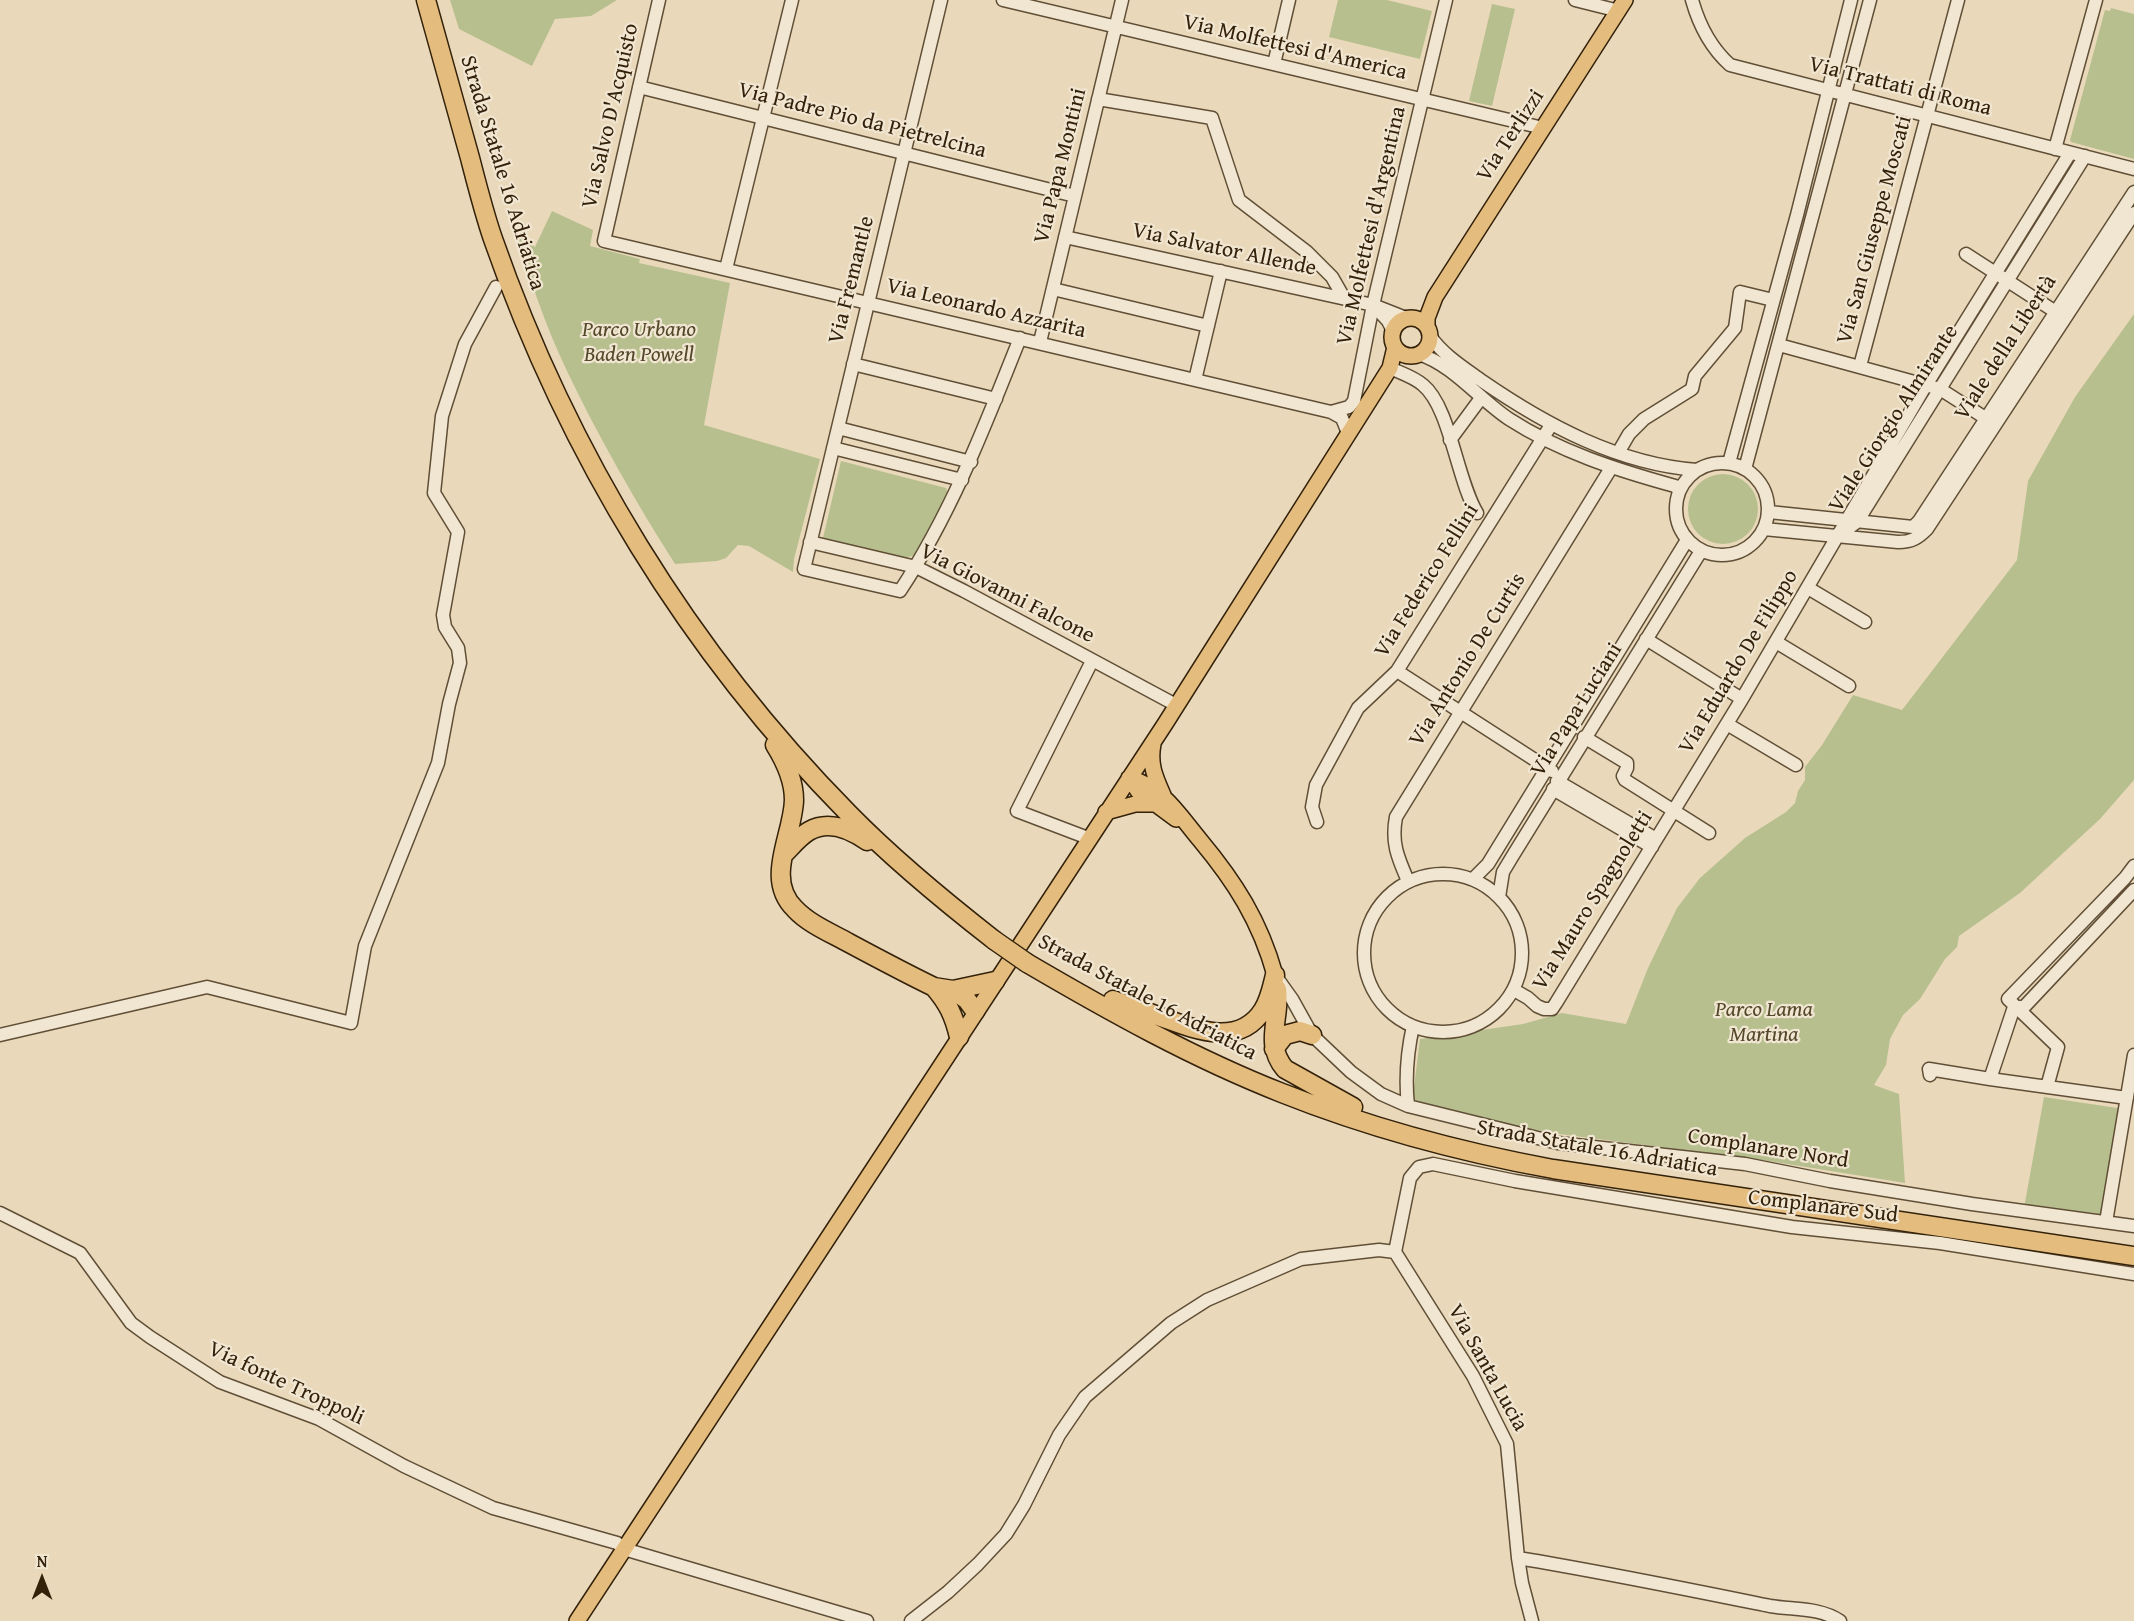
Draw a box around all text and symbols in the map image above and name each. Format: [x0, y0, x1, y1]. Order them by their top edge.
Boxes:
street label: Via Molfettesi d'America [1181, 9, 1409, 87]
street label: Via Salvo D'Acquisto [577, 21, 645, 211]
street label: Strada Statale 16 Adriatica [454, 52, 550, 294]
street label: Via Trattati di Roma [1806, 52, 1994, 122]
street label: Via Padre Pio da Pietrelcina [735, 77, 989, 165]
street label: Via Terlizzi [1471, 85, 1551, 187]
street label: Via Papa Montini [1029, 86, 1093, 246]
street label: Via Molfettesi d'Argentina [1332, 104, 1412, 348]
street label: Via San Giuseppe Moscati [1832, 113, 1918, 347]
street label: Via Fremantle [823, 213, 881, 347]
street label: Via Salvator Allende [1130, 218, 1318, 282]
street label: Viale della Libertà [1949, 270, 2063, 426]
street label: Via Leonardo Azzarita [884, 273, 1088, 345]
park label: Parco Urbano Baden Powell [582, 317, 696, 368]
street label: Viale Giorgio Almirante [1823, 320, 1965, 518]
street label: Via Federico Fellini [1369, 499, 1485, 663]
street label: Via Giovanni Falcone [915, 539, 1099, 649]
street label: Via Eduardo De Filippo [1673, 565, 1805, 759]
street label: Via Antonio De Curtis [1404, 569, 1532, 751]
street label: Via Papa Luciani [1525, 638, 1629, 782]
street label: Via Mauro Spagnoletti [1527, 806, 1659, 996]
street label: Strada Statale 16 Adriatica [1033, 929, 1261, 1067]
park label: Parco Lama Martina [1715, 997, 1813, 1048]
street label: Strada Statale 16 Adriatica [1475, 1115, 1719, 1183]
street label: Complanare Nord [1686, 1123, 1850, 1175]
street label: Complanare Sud [1747, 1185, 1899, 1229]
street label: Via Santa Lucia [1441, 1300, 1533, 1436]
street label: Via fonte Troppoli [204, 1336, 368, 1432]
north arrow [12, 1549, 72, 1609]
text: N [37, 1549, 47, 1573]

